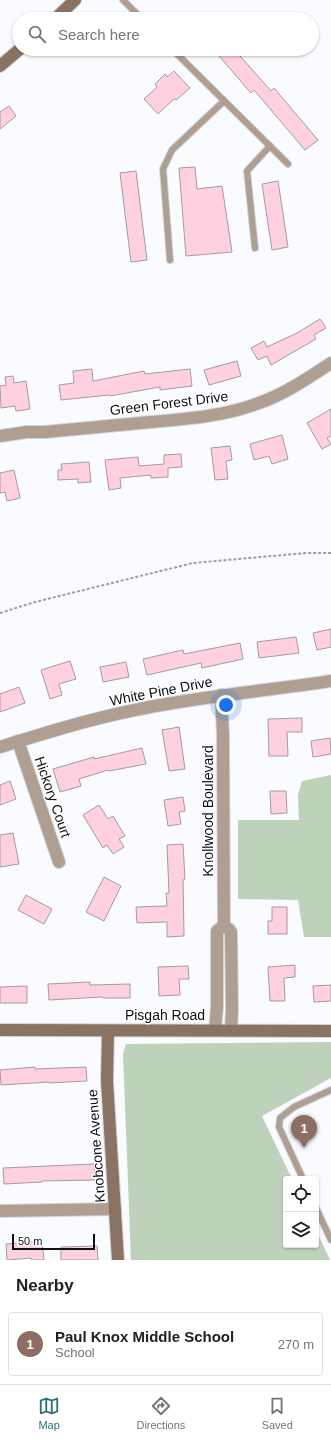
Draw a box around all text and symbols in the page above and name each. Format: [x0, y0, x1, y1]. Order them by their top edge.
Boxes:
search box [12, 12, 319, 56]
icon: search [26, 23, 48, 45]
text: Search here [58, 26, 140, 43]
street label: Green Forest Drive [109, 388, 229, 418]
street label: White Pine Drive [108, 673, 214, 709]
your location [216, 695, 236, 715]
street label: Knollwood Boulevard [200, 745, 216, 877]
street label: Hickory Court [32, 754, 74, 840]
street label: Pisgah Road [125, 1007, 205, 1023]
street label: Knobcone Avenue [84, 1089, 108, 1203]
pin: 1 [291, 1115, 317, 1148]
map controls [283, 1176, 319, 1248]
button: locate [283, 1176, 319, 1212]
button: layers [283, 1212, 319, 1248]
scale bar [12, 1232, 95, 1251]
text: 50 m [18, 1235, 42, 1247]
text: Nearby [16, 1276, 74, 1295]
text: Paul Knox Middle School [55, 1328, 234, 1345]
text: 1 [26, 1337, 34, 1352]
text: 270 m [278, 1337, 314, 1352]
text: School [55, 1345, 95, 1360]
tab: Map [38, 1395, 60, 1431]
tab: Directions [136, 1395, 185, 1431]
tab: Saved [262, 1395, 293, 1431]

